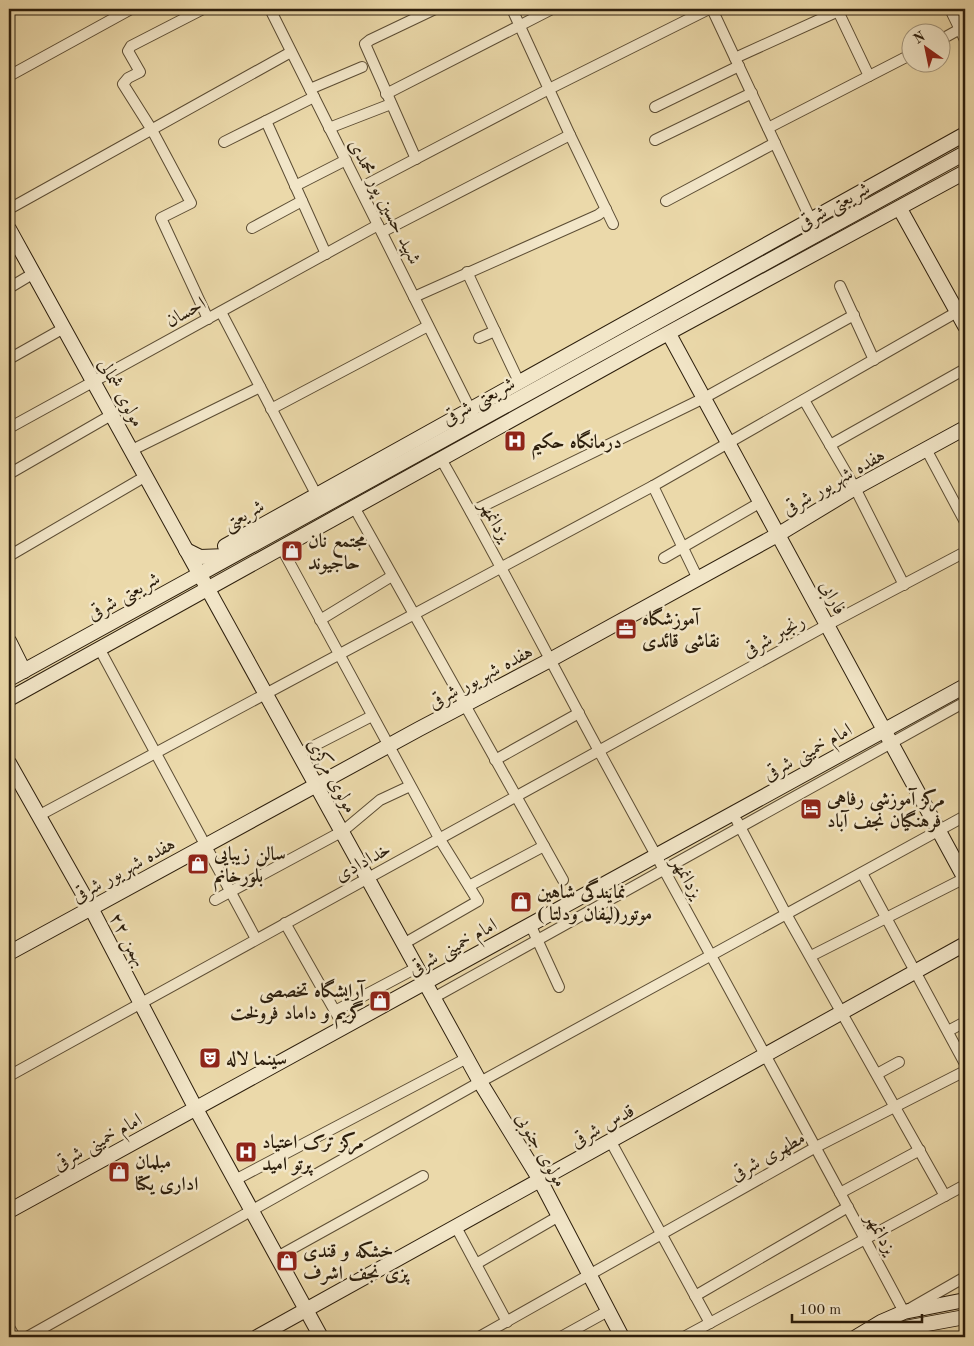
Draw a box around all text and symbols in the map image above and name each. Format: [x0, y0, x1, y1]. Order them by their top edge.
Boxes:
north arrow [902, 22, 952, 72]
text: N [911, 29, 928, 47]
street label: شهید حسین پور محمدی [342, 137, 423, 269]
street label: شریعتی شرقی [794, 179, 875, 237]
street label: احسان [163, 295, 209, 332]
street label: مولوی شمالی [92, 356, 146, 431]
street label: شریعتی شرقی [439, 374, 520, 432]
hospital icon: درمانگاه حکیم [503, 429, 527, 453]
place label: درمانگاه حکیم [531, 429, 622, 460]
street label: هفده شهریور شرقی [779, 445, 889, 521]
street label: یزدانمهر [473, 496, 514, 547]
street label: شریعتی [221, 497, 269, 537]
place label: مجتمع نان حاجیوند [308, 532, 367, 575]
shop icon: مجتمع نان حاجیوند [280, 539, 304, 563]
street label: شریعتی شرقی [84, 569, 165, 627]
street label: فارابی [812, 578, 849, 620]
place label: آموزشگاه نقاشی قائدی [642, 606, 720, 654]
street label: رنجبر شرقی [739, 612, 809, 663]
office icon: آموزشگاه نقاشی قائدی [614, 617, 638, 641]
street label: هفده شهریور شرقی [426, 642, 537, 714]
street label: امام خمینی شرقی [760, 720, 858, 790]
street label: مولوی مرکزی [301, 735, 361, 818]
place label: مرکز آموزشی رفاهی فرهنگیان نجف آباد [826, 787, 945, 833]
hotel icon: مرکز آموزشی رفاهی فرهنگیان نجف آباد [799, 797, 823, 821]
street label: هفده شهریور شرقی [69, 834, 180, 908]
street label: خدادادی [332, 840, 394, 886]
place label: سالن زیبایی بلورخانم [213, 845, 286, 892]
shop icon: سالن زیبایی بلورخانم [186, 852, 210, 876]
street label: یزدانمهر [665, 853, 706, 904]
place label: نمایندگی شاهین موتور(لیفان ودلتا ) [537, 877, 652, 926]
shop icon: نمایندگی شاهین موتور(لیفان ودلتا ) [509, 890, 533, 914]
street label: ۲۲ بهمن [103, 910, 149, 971]
street label: امام خمینی شرقی [405, 915, 503, 985]
place label: آرایشگاه تخصصی گریم و داماد فرولخت [230, 978, 367, 1029]
shop icon: آرایشگاه تخصصی گریم و داماد فرولخت [368, 989, 392, 1013]
theatre icon: سینما لاله [198, 1046, 222, 1070]
place label: سینما لاله [226, 1049, 287, 1070]
street label: قدس شرقی [568, 1101, 639, 1153]
street label: امام خمینی شرقی [50, 1110, 148, 1180]
street label: مولوی جنوبی [508, 1110, 569, 1192]
street label: مطهری شرقی [727, 1128, 809, 1186]
place label: مرکز ترک اعتیاد پرتو امید [262, 1131, 364, 1176]
hospital icon: مرکز ترک اعتیاد پرتو امید [234, 1140, 258, 1164]
place label: مبلمان اداری یکتا [135, 1153, 198, 1195]
shop icon: مبلمان اداری یکتا [107, 1160, 131, 1184]
street label: یزدانمهر [859, 1209, 899, 1260]
place label: خشکه و قندی پزی نجف اشرف [303, 1241, 410, 1285]
shop icon: خشکه و قندی پزی نجف اشرف [275, 1249, 299, 1273]
scale bar [792, 1291, 922, 1323]
text: 100 m [799, 1303, 841, 1318]

